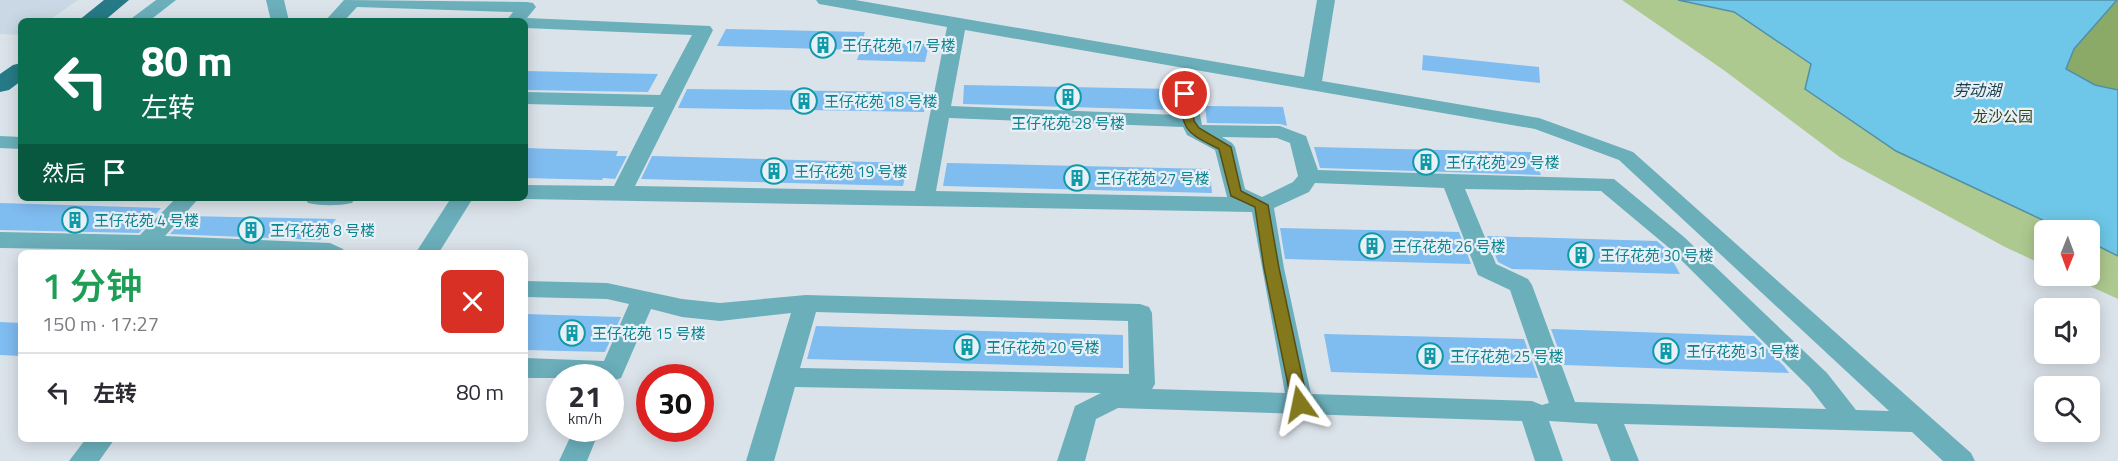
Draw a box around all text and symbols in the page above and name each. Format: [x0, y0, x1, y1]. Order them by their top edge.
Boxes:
text: 80 m [141, 28, 233, 92]
building icon: 王仔花苑 17 号楼 [808, 30, 838, 60]
place label: 王仔花苑 17 号楼 [842, 34, 955, 57]
icon: left [42, 42, 120, 120]
pin [1159, 68, 1210, 119]
icon: arrive [1168, 77, 1201, 110]
water label: 劳动湖 [1953, 78, 2004, 102]
building icon: 王仔花苑 28 号楼 [1053, 82, 1083, 112]
text: 左转 [141, 86, 195, 127]
building icon: 王仔花苑 18 号楼 [789, 86, 819, 116]
place label: 王仔花苑 18 号楼 [824, 90, 937, 113]
park label: 龙沙公园 [1973, 105, 2033, 128]
place label: 王仔花苑 28 号楼 [1011, 112, 1125, 135]
building icon: 王仔花苑 29 号楼 [1411, 147, 1441, 177]
place label: 王仔花苑 29 号楼 [1446, 151, 1559, 174]
text: 然后 [42, 156, 86, 190]
icon: arrive [98, 156, 131, 189]
building icon: 王仔花苑 19 号楼 [759, 156, 789, 186]
place label: 王仔花苑 19 号楼 [794, 160, 907, 183]
building icon: 王仔花苑 27 号楼 [1062, 163, 1092, 193]
place label: 王仔花苑 27 号楼 [1096, 167, 1209, 190]
building icon: 王仔花苑 4 号楼 [60, 205, 90, 235]
place label: 王仔花苑 4 号楼 [94, 209, 199, 232]
building icon: 王仔花苑 8 号楼 [236, 215, 266, 245]
place label: 王仔花苑 8 号楼 [270, 219, 375, 242]
north arrow [2034, 220, 2100, 286]
map controls [2034, 220, 2100, 442]
building icon: 王仔花苑 26 号楼 [1357, 231, 1387, 261]
place label: 王仔花苑 26 号楼 [1392, 235, 1505, 258]
building icon: 王仔花苑 30 号楼 [1566, 240, 1596, 270]
place label: 王仔花苑 30 号楼 [1600, 244, 1713, 267]
text: 1 分钟 [42, 258, 142, 313]
button: close [441, 270, 504, 333]
button: sound [2034, 298, 2100, 364]
text: 150 m · 17:27 [42, 308, 159, 339]
building icon: 王仔花苑 15 号楼 [557, 318, 587, 348]
place label: 王仔花苑 15 号楼 [592, 322, 705, 345]
building icon: 王仔花苑 20 号楼 [952, 332, 982, 362]
place label: 王仔花苑 20 号楼 [986, 336, 1099, 359]
building icon: 王仔花苑 31 号楼 [1651, 336, 1681, 366]
place label: 王仔花苑 31 号楼 [1686, 340, 1799, 363]
building icon: 王仔花苑 25 号楼 [1415, 341, 1445, 371]
place label: 王仔花苑 25 号楼 [1450, 345, 1563, 368]
speed limit sign: 30 [636, 364, 714, 442]
position arrow [1268, 372, 1332, 436]
text: 21 [568, 373, 602, 419]
text: 80 m [456, 375, 504, 409]
icon: left [42, 376, 75, 409]
text: 左转 [93, 376, 137, 410]
button: search [2034, 376, 2100, 442]
text: km/h [568, 407, 602, 430]

